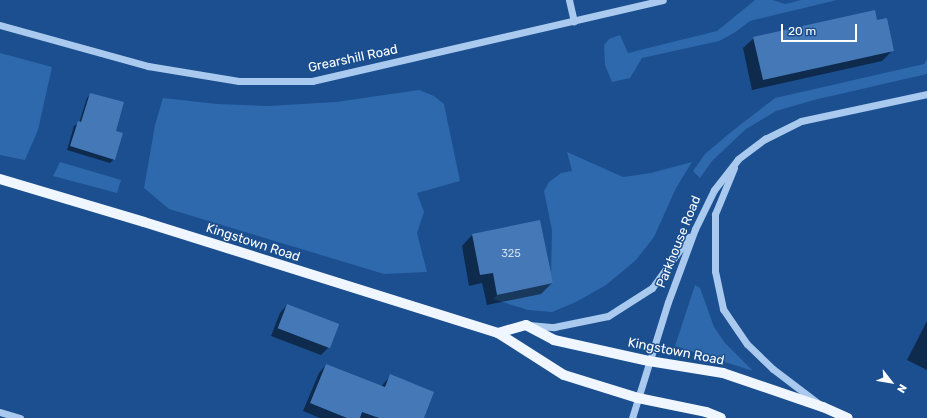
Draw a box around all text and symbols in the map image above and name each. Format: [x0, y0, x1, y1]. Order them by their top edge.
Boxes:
scale bar [783, 16, 859, 42]
text: 20 m [788, 24, 816, 38]
street label: Grearshill Road [307, 42, 399, 76]
street label: Parkhouse Road [653, 194, 705, 290]
street label: Kingstown Road [204, 220, 302, 266]
house number: 325 [501, 247, 521, 261]
street label: Kingstown Road [626, 335, 726, 369]
north arrow [871, 362, 911, 402]
text: N [894, 382, 909, 395]

